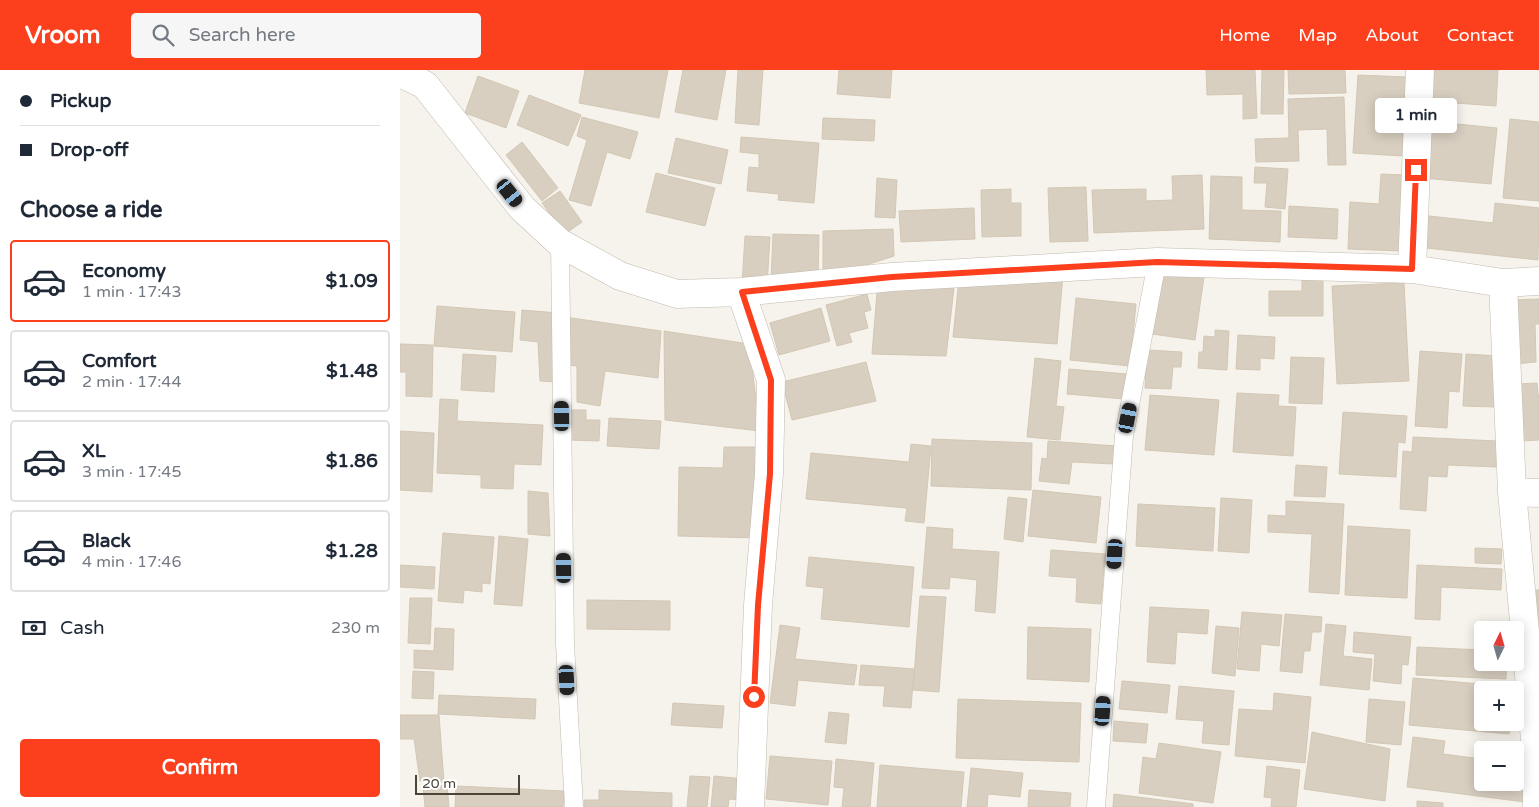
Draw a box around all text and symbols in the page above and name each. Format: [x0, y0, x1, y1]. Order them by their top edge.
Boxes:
search box [131, 13, 481, 58]
text: Vroom [25, 21, 101, 50]
icon: search [149, 21, 177, 49]
text: Search here [189, 24, 296, 46]
text: Home [1219, 24, 1270, 46]
text: Map [1298, 24, 1337, 46]
text: About [1365, 24, 1419, 46]
text: Contact [1447, 24, 1514, 46]
text: Pickup [50, 90, 111, 112]
callout: 1 min [1375, 98, 1457, 132]
text: 1 min [1395, 105, 1437, 125]
text: Drop-off [50, 139, 129, 161]
route end [1405, 159, 1427, 181]
car [494, 177, 525, 209]
text: Choose a ride [20, 197, 163, 223]
icon: car [22, 259, 67, 304]
text: Economy [82, 260, 166, 282]
text: $1.09 [326, 270, 378, 292]
text: 1 min · 17:43 [82, 282, 181, 302]
icon: car [22, 349, 67, 394]
text: Comfort [82, 350, 156, 372]
text: $1.48 [326, 360, 378, 382]
text: 2 min · 17:44 [82, 372, 181, 392]
car [554, 401, 569, 431]
car [1117, 402, 1138, 434]
icon: car [22, 439, 67, 484]
text: XL [82, 440, 106, 462]
text: $1.86 [326, 450, 378, 472]
text: 3 min · 17:45 [82, 462, 181, 482]
icon: car [22, 529, 67, 574]
text: Black [82, 530, 131, 552]
car [1106, 539, 1123, 569]
text: $1.28 [326, 540, 378, 562]
text: 4 min · 17:46 [82, 552, 181, 572]
car [556, 553, 571, 583]
icon: cash [20, 614, 48, 642]
text: Cash [60, 617, 105, 639]
text: 230 m [331, 618, 380, 638]
north arrow [1474, 621, 1524, 671]
map controls [1474, 621, 1524, 791]
car [558, 665, 575, 695]
button: + [1474, 681, 1524, 731]
route start [743, 686, 765, 708]
car [1094, 696, 1111, 726]
button: Confirm [20, 739, 380, 797]
button: − [1474, 741, 1524, 791]
scale bar [415, 772, 520, 795]
text: 20 m [422, 775, 456, 792]

